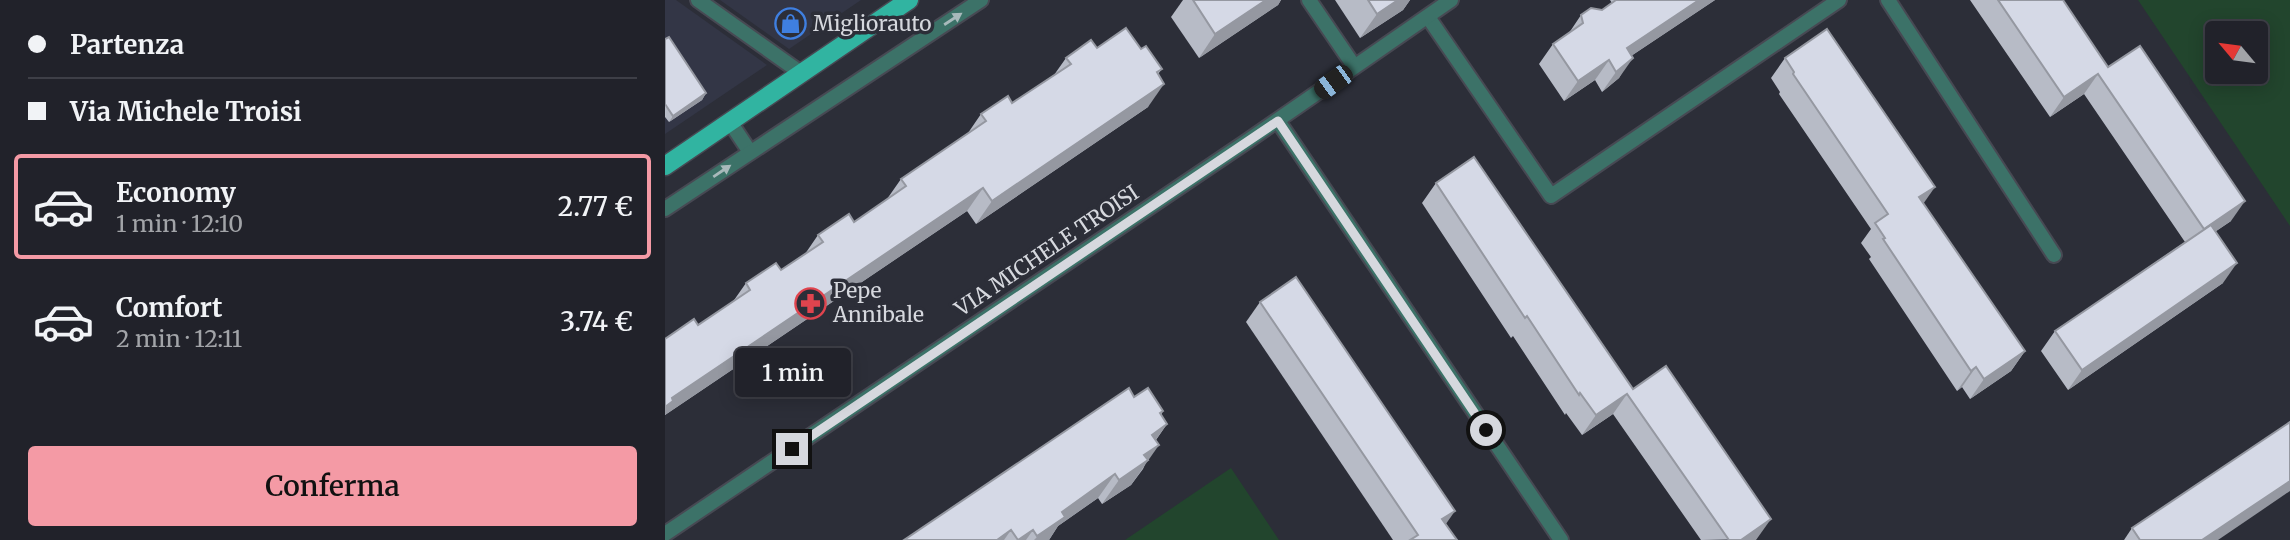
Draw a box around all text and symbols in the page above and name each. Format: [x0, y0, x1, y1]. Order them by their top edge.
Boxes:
shop icon: Migliorauto [773, 7, 807, 41]
place label: Migliorauto [813, 10, 931, 37]
one-way arrow [943, 12, 962, 25]
north arrow [2205, 21, 2268, 84]
map controls [2205, 21, 2268, 84]
text: Partenza [70, 28, 184, 61]
car [1310, 61, 1357, 103]
text: Via Michele Troisi [70, 95, 302, 128]
one-way arrow [713, 164, 731, 178]
icon: car [32, 175, 95, 238]
text: Economy [116, 176, 236, 209]
street label: VIA MICHELE TROISI [949, 179, 1144, 323]
text: 2.77 € [558, 190, 633, 223]
text: 1 min · 12:10 [116, 209, 243, 238]
place label: Pepe Annibale [832, 277, 924, 328]
pharmacy icon: Pepe Annibale [793, 286, 827, 320]
icon: car [32, 290, 95, 353]
text: Comfort [116, 291, 222, 324]
text: 3.74 € [560, 305, 633, 338]
text: 2 min · 12:11 [116, 324, 242, 353]
callout: 1 min [734, 348, 850, 396]
text: 1 min [762, 358, 824, 387]
route start [1470, 414, 1502, 446]
route end [776, 433, 808, 465]
button: Conferma [28, 446, 637, 526]

